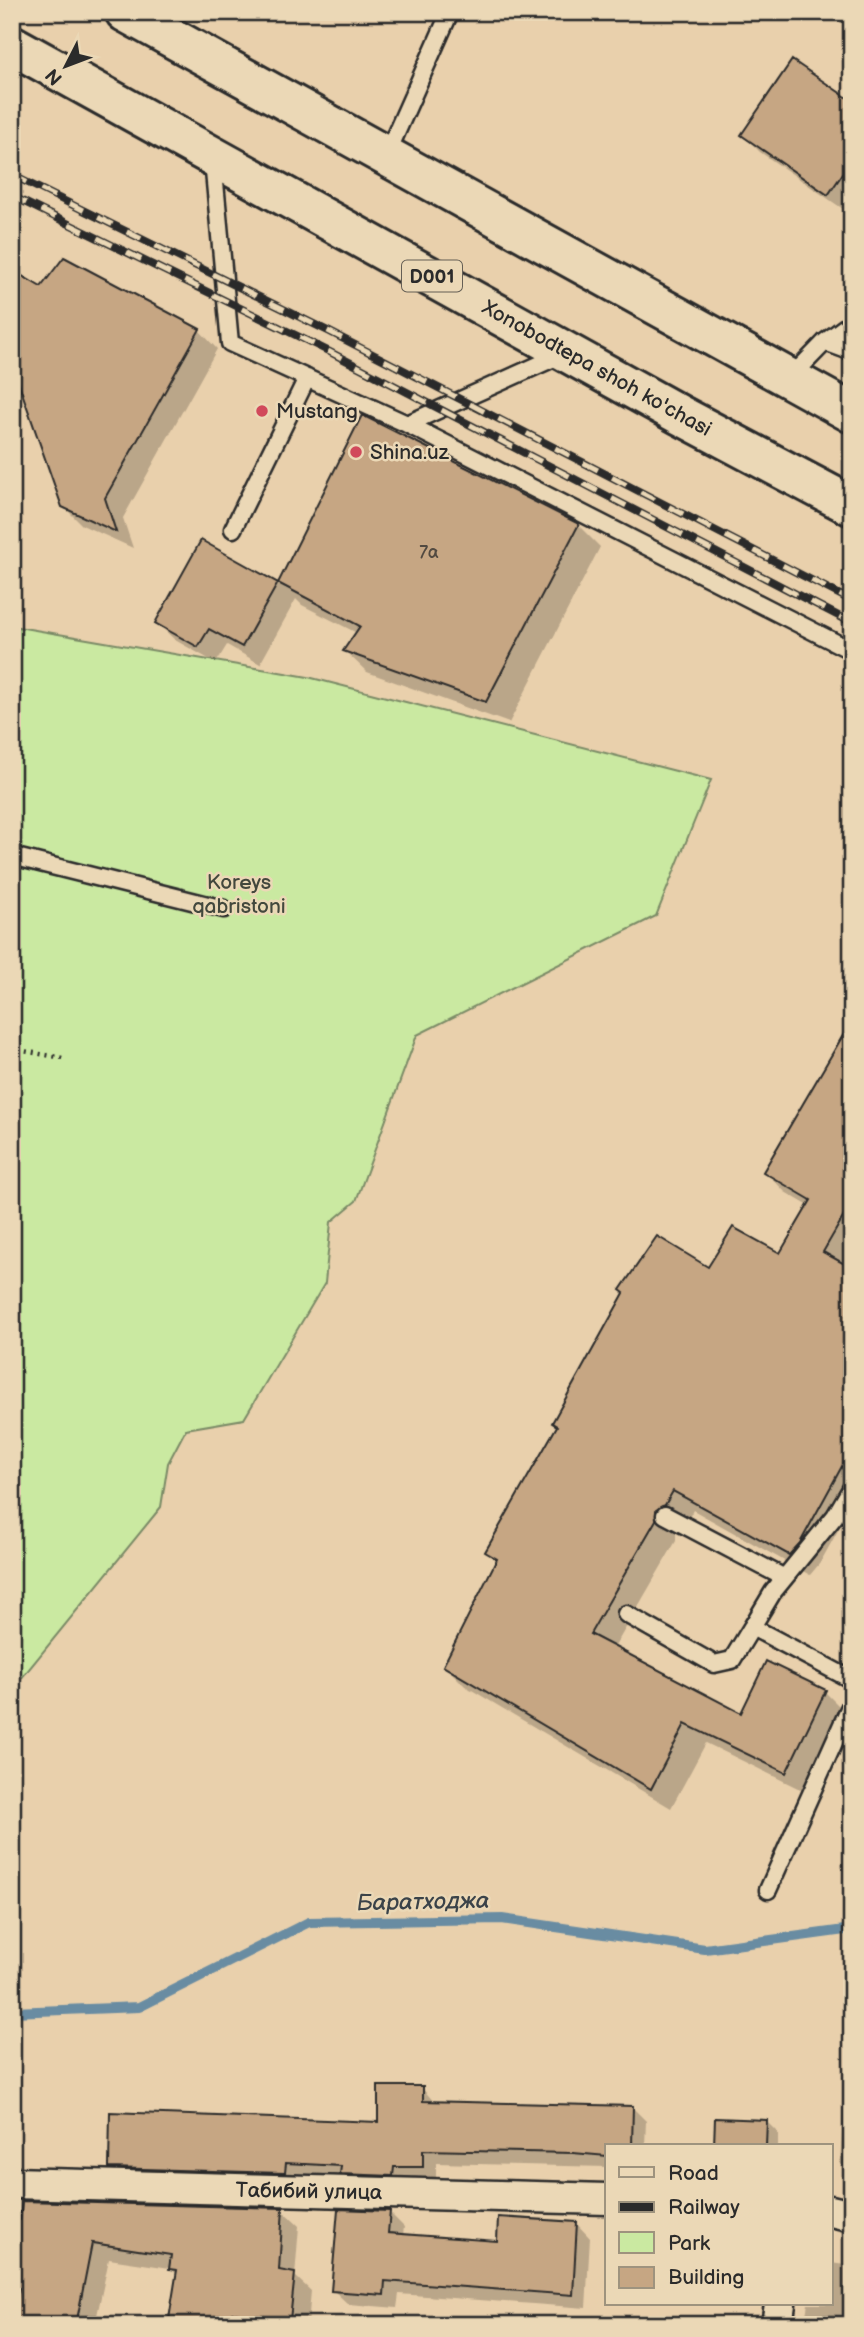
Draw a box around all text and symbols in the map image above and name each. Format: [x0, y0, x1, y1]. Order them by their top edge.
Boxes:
north arrow [32, 32, 102, 102]
text: N [41, 63, 68, 89]
road number: D001 [402, 260, 462, 292]
street label: Xonobodtepa shoh ko'chasi [477, 294, 716, 442]
place label: Mustang [276, 399, 358, 424]
marker: Mustang [254, 403, 270, 419]
place label: Shina.uz [370, 440, 450, 465]
marker: Shina.uz [348, 444, 364, 460]
house number: 7а [419, 542, 439, 563]
park label: Koreys qabristoni [192, 870, 286, 919]
water label: Баратходжа [356, 1887, 490, 1917]
legend [605, 2144, 832, 2306]
text: Road [668, 2161, 719, 2186]
street label: Табибий улица [235, 2178, 383, 2205]
text: Railway [668, 2195, 740, 2220]
text: Park [668, 2231, 711, 2256]
text: Building [668, 2265, 744, 2290]

